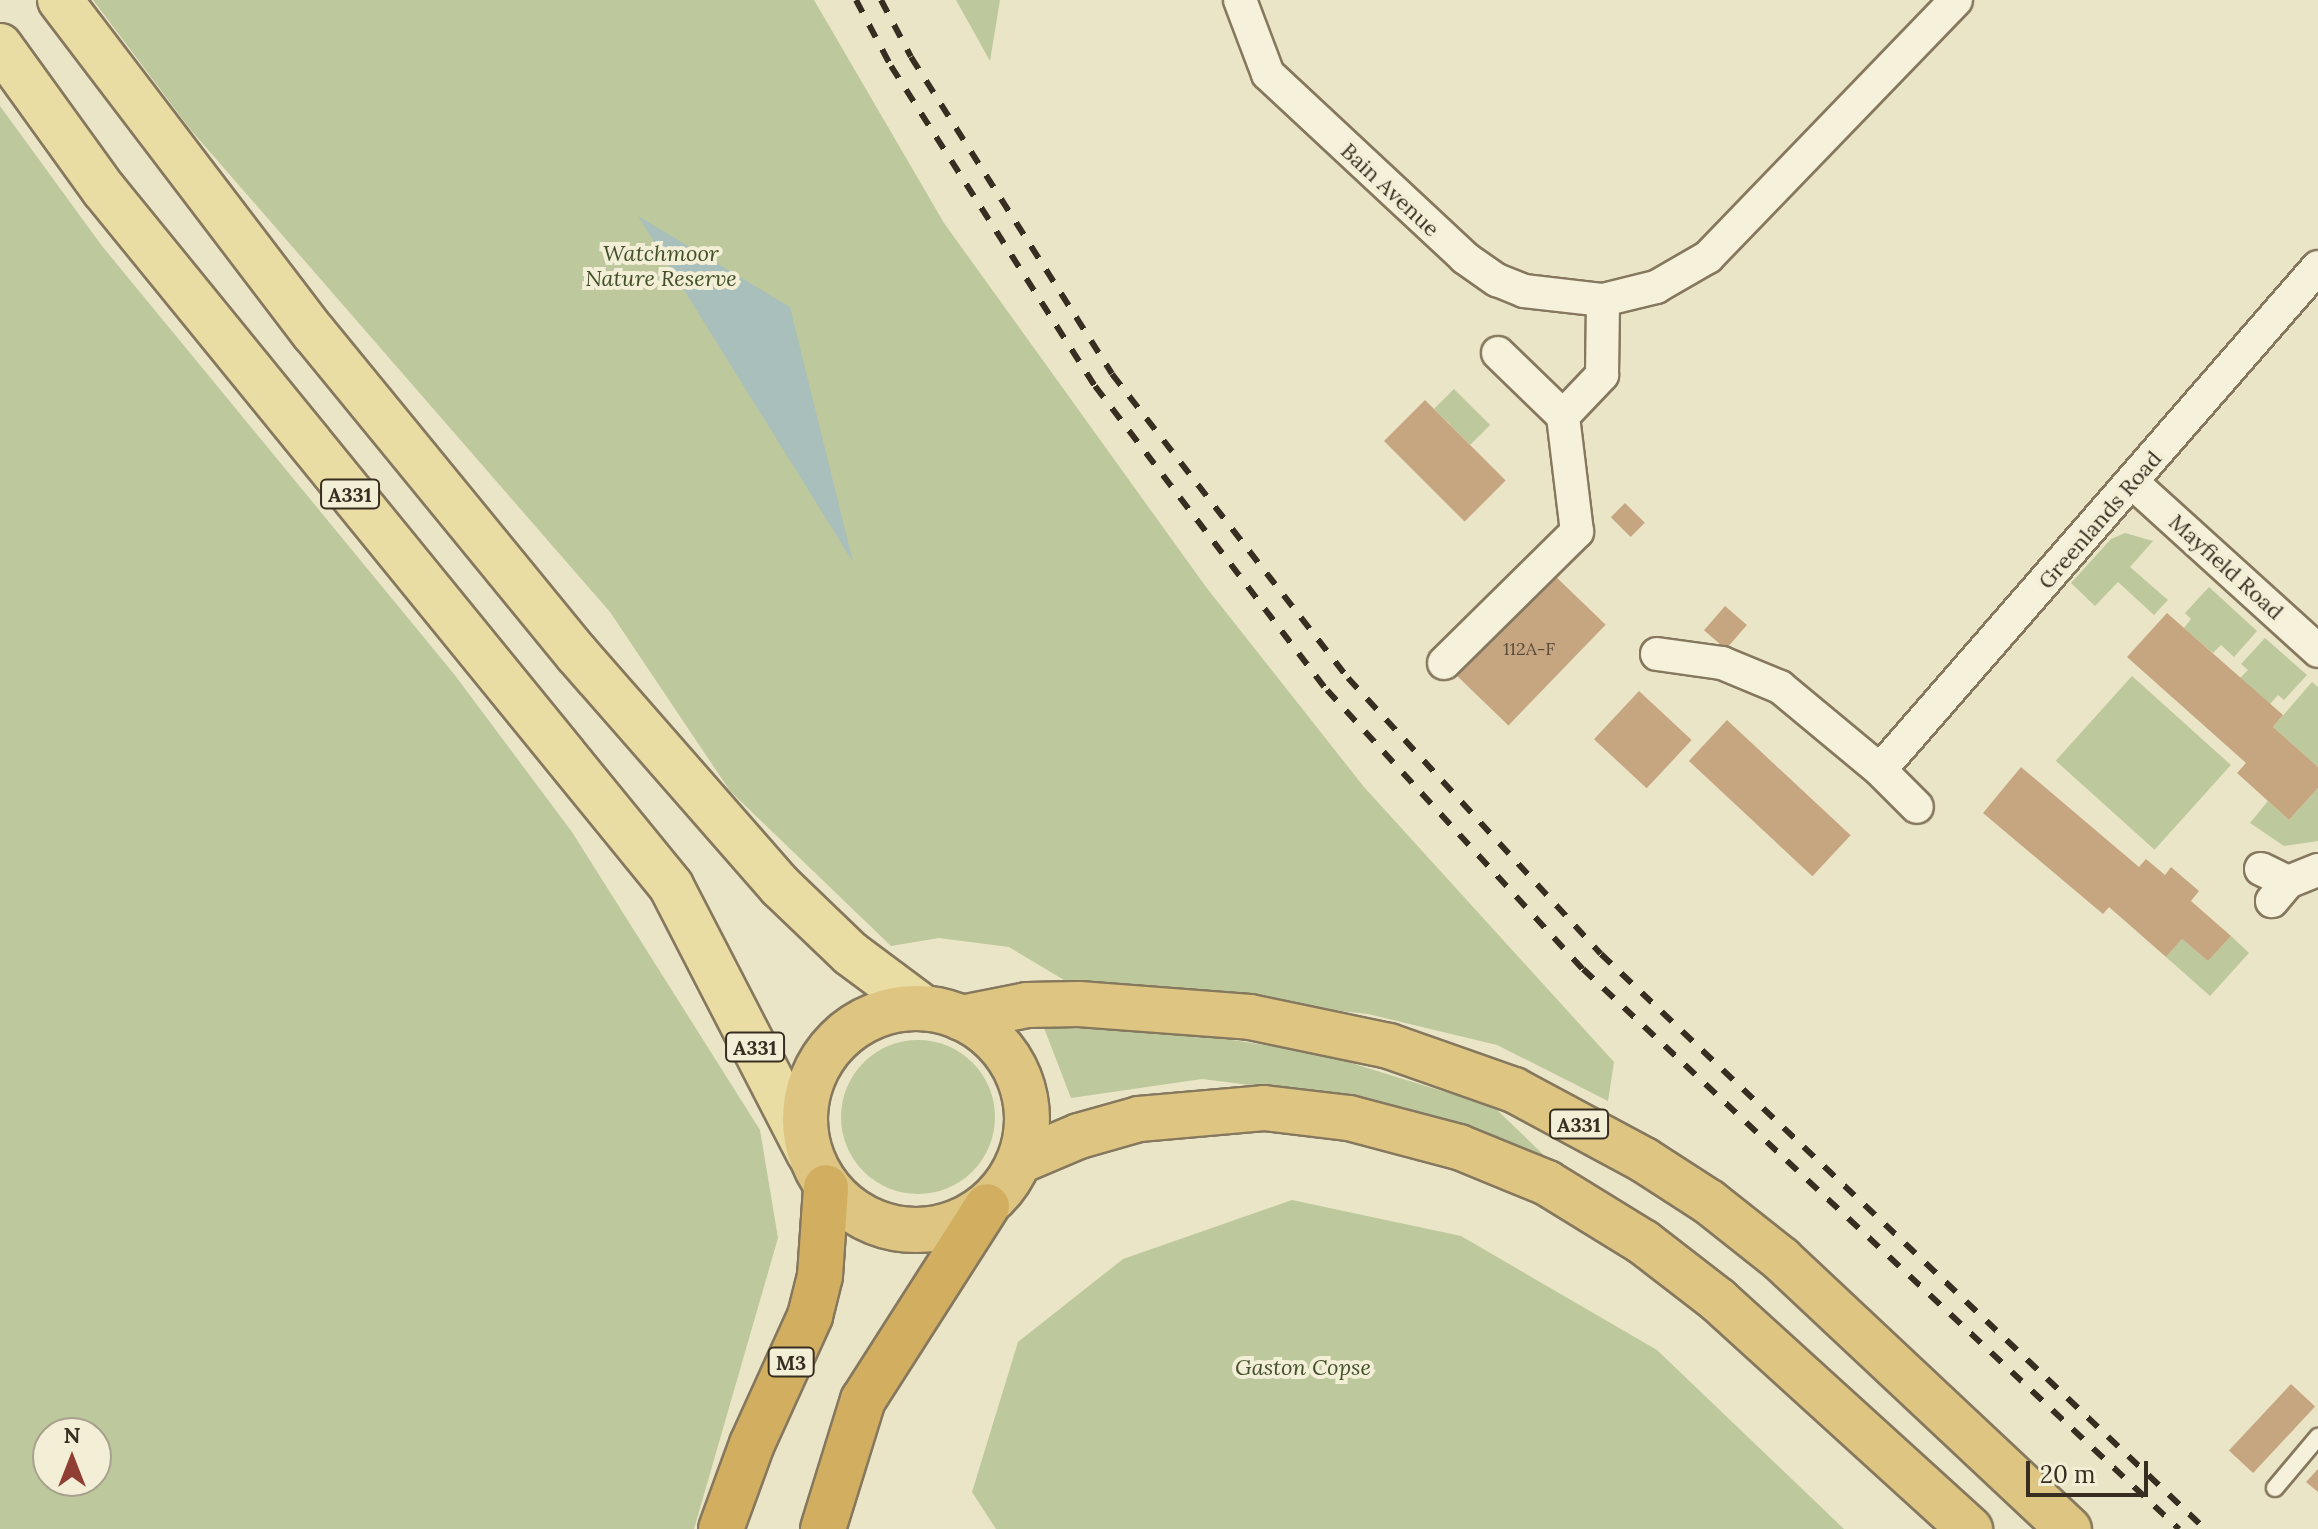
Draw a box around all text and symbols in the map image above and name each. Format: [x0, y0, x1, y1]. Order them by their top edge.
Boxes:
street label: Bain Avenue [1335, 138, 1445, 242]
park label: Watchmoor Nature Reserve [585, 240, 737, 292]
street label: Greenlands Road [2033, 446, 2167, 594]
road number: A331 [320, 478, 380, 510]
street label: Mayfield Road [2163, 509, 2289, 625]
house number: 112A-F [1503, 638, 1555, 660]
road number: A331 [725, 1031, 785, 1063]
road number: A331 [1549, 1108, 1609, 1140]
road number: M3 [767, 1346, 815, 1378]
park label: Gaston Copse [1235, 1355, 1371, 1381]
north arrow [32, 1417, 112, 1497]
text: N [63, 1421, 81, 1449]
scale bar [2030, 1445, 2152, 1495]
text: 20 m [2040, 1459, 2096, 1490]

